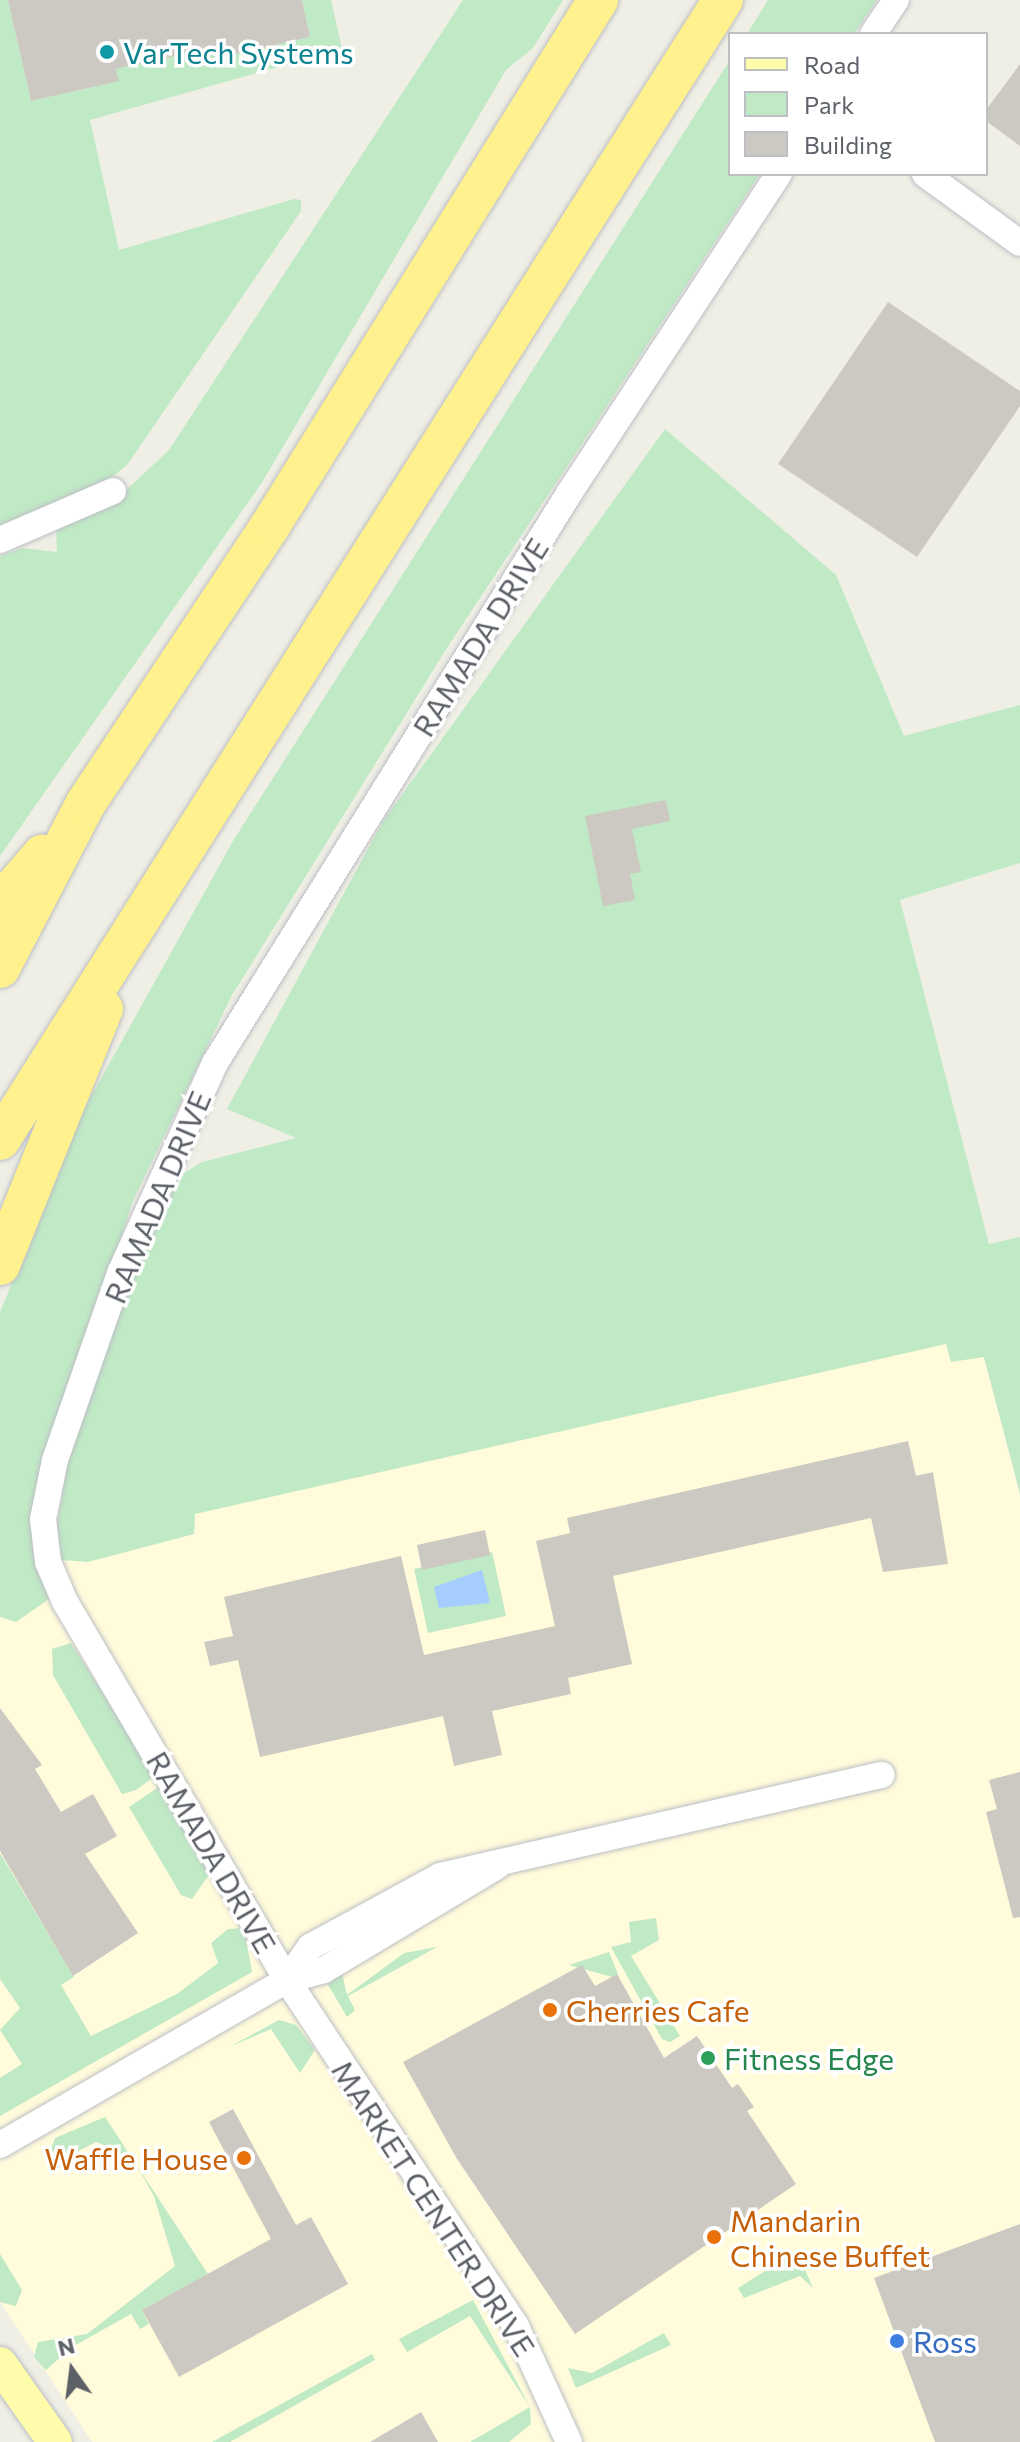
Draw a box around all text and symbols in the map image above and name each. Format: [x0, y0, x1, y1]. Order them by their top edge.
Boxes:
legend [728, 32, 988, 176]
place label: VarTech Systems [123, 34, 354, 70]
marker: VarTech Systems [98, 43, 116, 61]
text: Road [804, 50, 860, 79]
text: Park [804, 90, 854, 119]
text: Building [804, 130, 892, 159]
street label: RAMADA DRIVE [405, 531, 555, 743]
street label: RAMADA DRIVE [96, 1086, 218, 1308]
street label: RAMADA DRIVE [140, 1745, 284, 1959]
place label: Cherries Cafe [566, 1992, 750, 2028]
marker: Cherries Cafe [541, 2001, 559, 2019]
place label: Fitness Edge [724, 2040, 894, 2076]
marker: Fitness Edge [699, 2049, 717, 2067]
street label: MARKET CENTER DRIVE [325, 2053, 543, 2363]
place label: Waffle House [44, 2140, 228, 2176]
marker: Waffle House [235, 2149, 253, 2167]
place label: Mandarin Chinese Buffet [730, 2202, 930, 2272]
marker: Mandarin Chinese Buffet [705, 2228, 723, 2246]
place label: Ross [913, 2323, 977, 2359]
north arrow [32, 2330, 112, 2410]
text: N [55, 2331, 77, 2361]
marker: Ross [888, 2332, 906, 2350]

